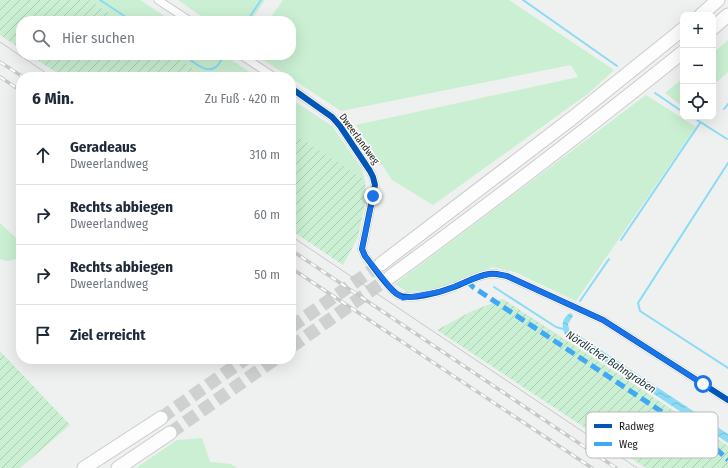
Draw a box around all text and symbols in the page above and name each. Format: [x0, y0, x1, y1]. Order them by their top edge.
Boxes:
map controls [680, 12, 716, 120]
button: + [680, 12, 716, 48]
search box [16, 16, 296, 60]
icon: search [30, 27, 52, 49]
text: Hier suchen [62, 29, 135, 47]
button: − [680, 48, 716, 84]
button: locate [680, 84, 716, 120]
text: 6 Min. [32, 88, 74, 109]
text: Zu Fuß · 420 m [205, 91, 280, 106]
street label: Dweerlandweg [336, 111, 382, 167]
text: Geradeaus [70, 138, 136, 156]
icon: ahead [32, 144, 54, 166]
text: 310 m [250, 147, 280, 162]
text: Dweerlandweg [70, 156, 148, 171]
route end [364, 187, 382, 205]
text: Rechts abbiegen [70, 198, 173, 216]
icon: right [32, 204, 54, 226]
text: 60 m [254, 207, 280, 222]
text: Dweerlandweg [70, 216, 148, 231]
text: Rechts abbiegen [70, 258, 173, 276]
icon: right [32, 264, 54, 286]
text: 50 m [254, 267, 280, 282]
text: Dweerlandweg [70, 276, 148, 291]
icon: arrive [32, 324, 54, 346]
text: Ziel erreicht [70, 326, 145, 344]
water label: Nördlicher Bahngraben [564, 328, 659, 396]
route start [694, 375, 712, 393]
legend [586, 412, 718, 458]
text: Radweg [619, 420, 655, 433]
text: Weg [619, 438, 639, 451]

